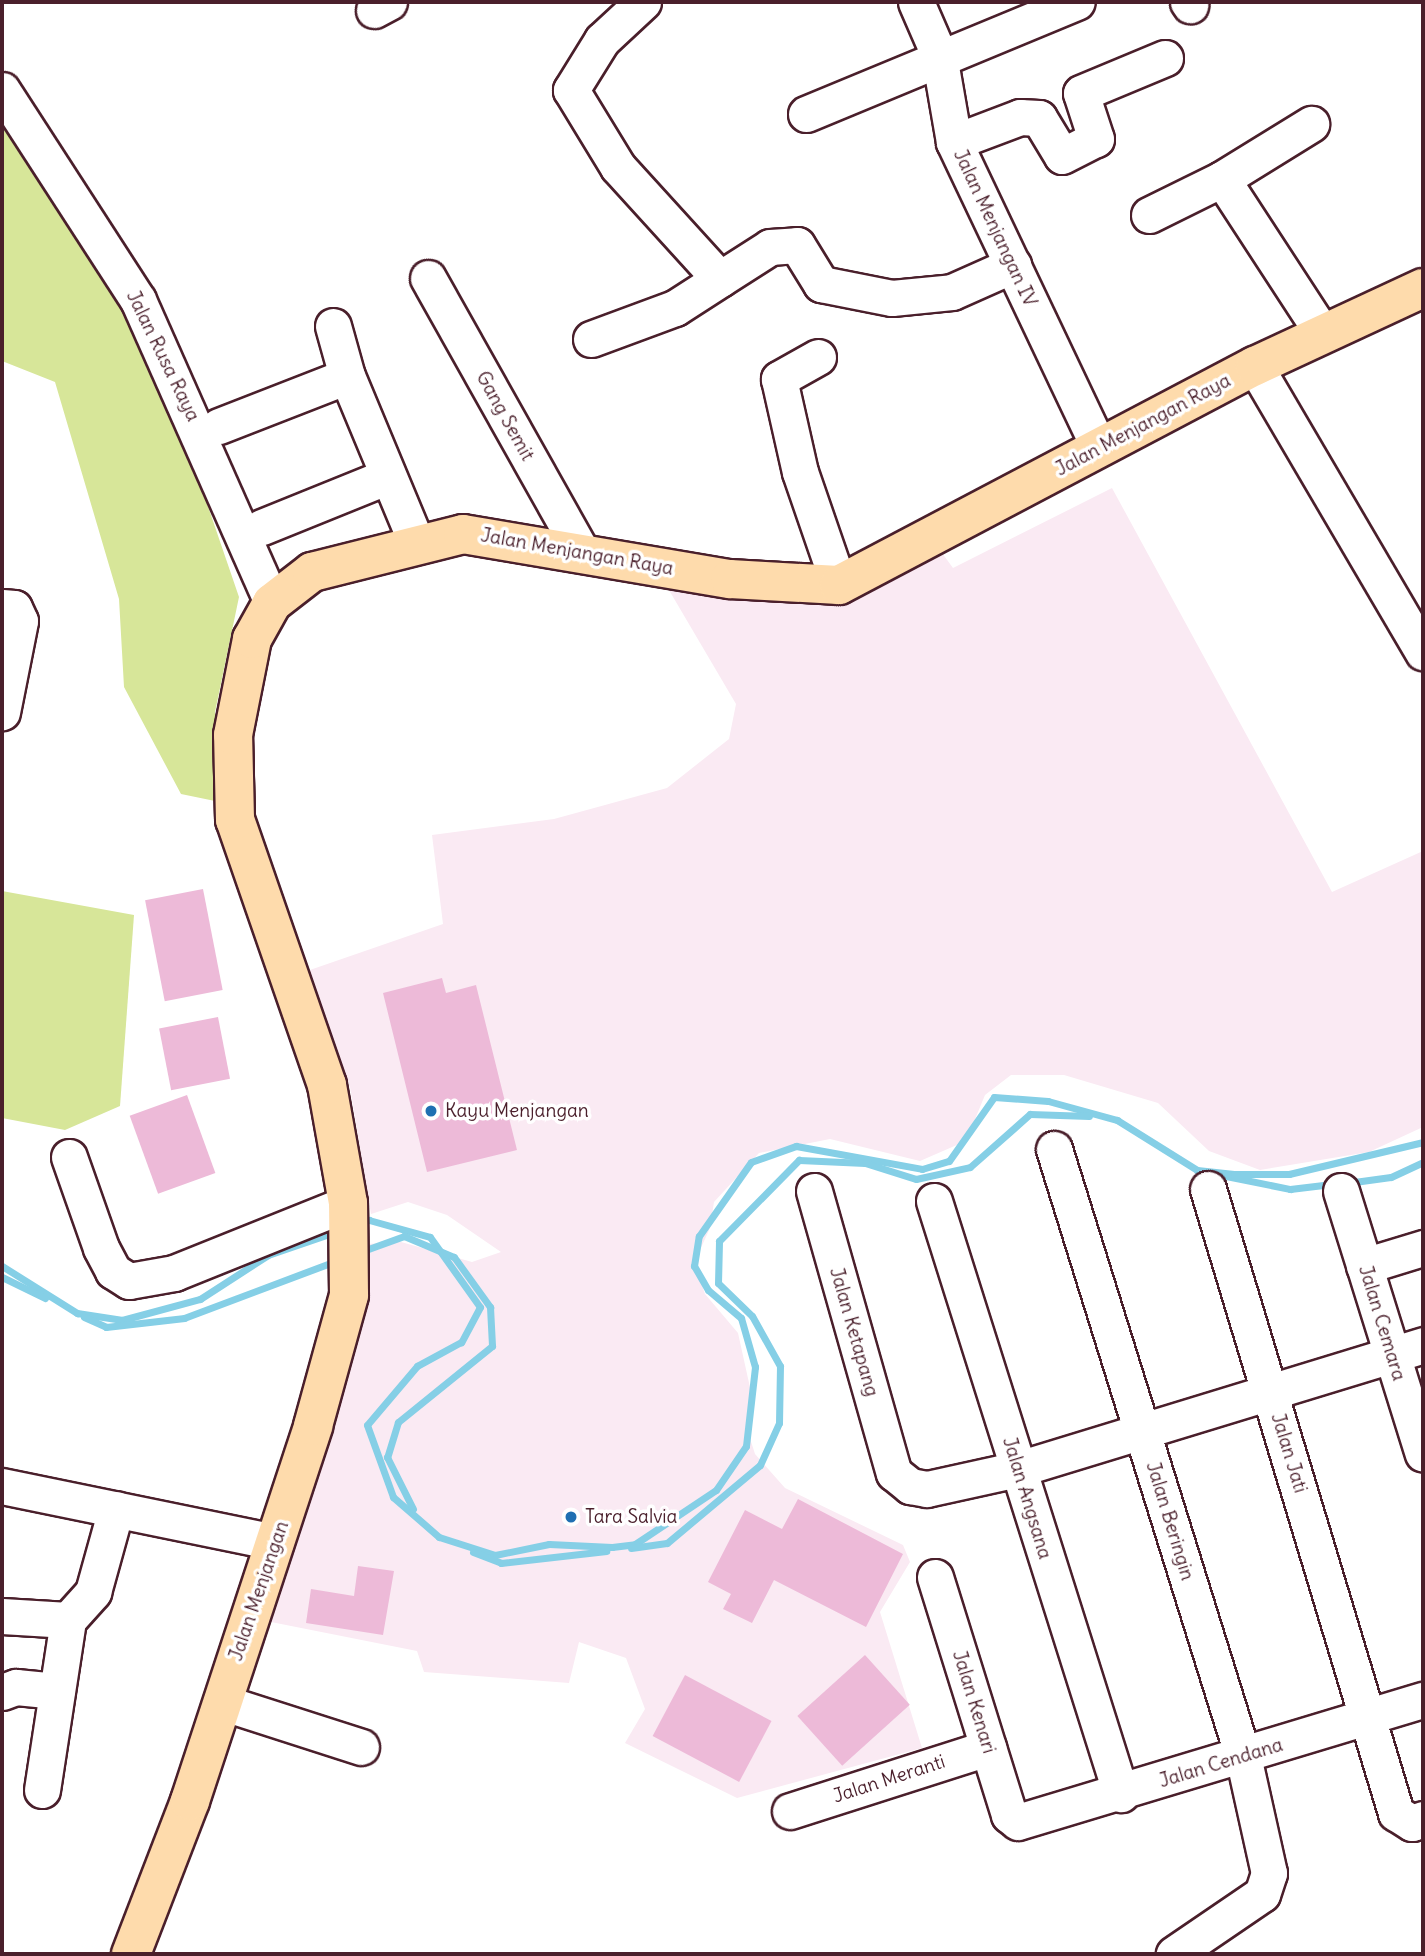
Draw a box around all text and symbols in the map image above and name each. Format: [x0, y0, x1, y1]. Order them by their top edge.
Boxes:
street label: Jalan Menjangan IV [949, 146, 1041, 310]
street label: Jalan Rusa Raya [122, 287, 204, 425]
street label: Gang Semit [471, 367, 539, 465]
street label: Jalan Menjangan Raya [1052, 369, 1234, 481]
street label: Jalan Menjangan Raya [479, 524, 675, 580]
place label: Kayu Menjangan [445, 1100, 589, 1122]
marker: Kayu Menjangan [423, 1103, 439, 1119]
street label: Jalan Cemara [1354, 1263, 1410, 1383]
street label: Jalan Ketapang [825, 1265, 883, 1399]
street label: Jalan Jati [1266, 1410, 1312, 1496]
street label: Jalan Angsana [998, 1434, 1056, 1562]
street label: Jalan Beringin [1141, 1459, 1199, 1583]
place label: Tara Salvia [585, 1506, 677, 1528]
marker: Tara Salvia [563, 1509, 579, 1525]
street label: Jalan Menjangan [224, 1518, 294, 1664]
street label: Jalan Kenari [948, 1648, 1000, 1756]
street label: Jalan Cendana [1156, 1733, 1286, 1793]
street label: Jalan Meranti [830, 1750, 948, 1808]

